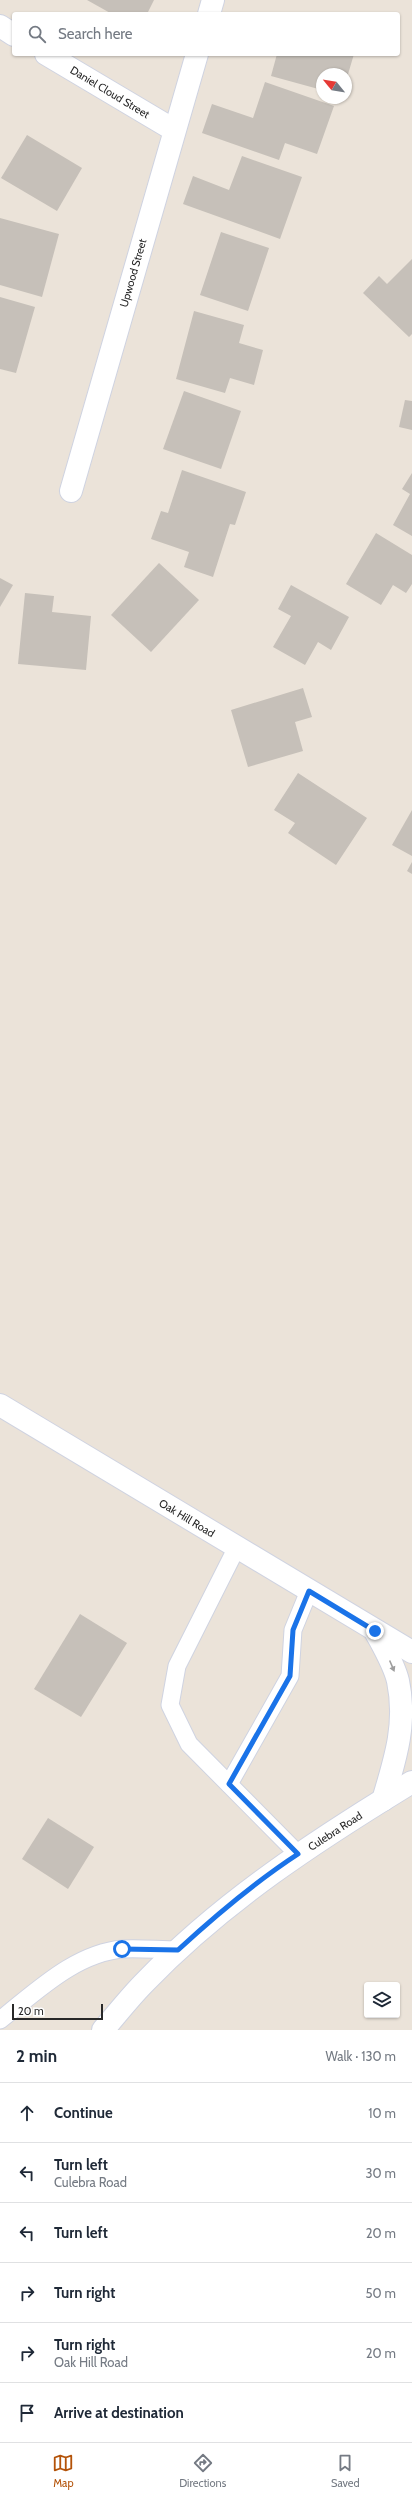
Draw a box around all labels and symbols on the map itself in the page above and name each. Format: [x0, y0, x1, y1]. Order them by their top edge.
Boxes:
street label: Daniel Cloud Street [68, 63, 153, 121]
north arrow [316, 68, 352, 104]
street label: Upwood Street [117, 237, 150, 309]
street label: Oak Hill Road [157, 1496, 217, 1540]
route end [366, 1622, 384, 1640]
one-way arrow [389, 1660, 395, 1672]
street label: Culebra Road [305, 1808, 365, 1854]
route start [113, 1940, 131, 1958]
scale bar [12, 2002, 103, 2021]

